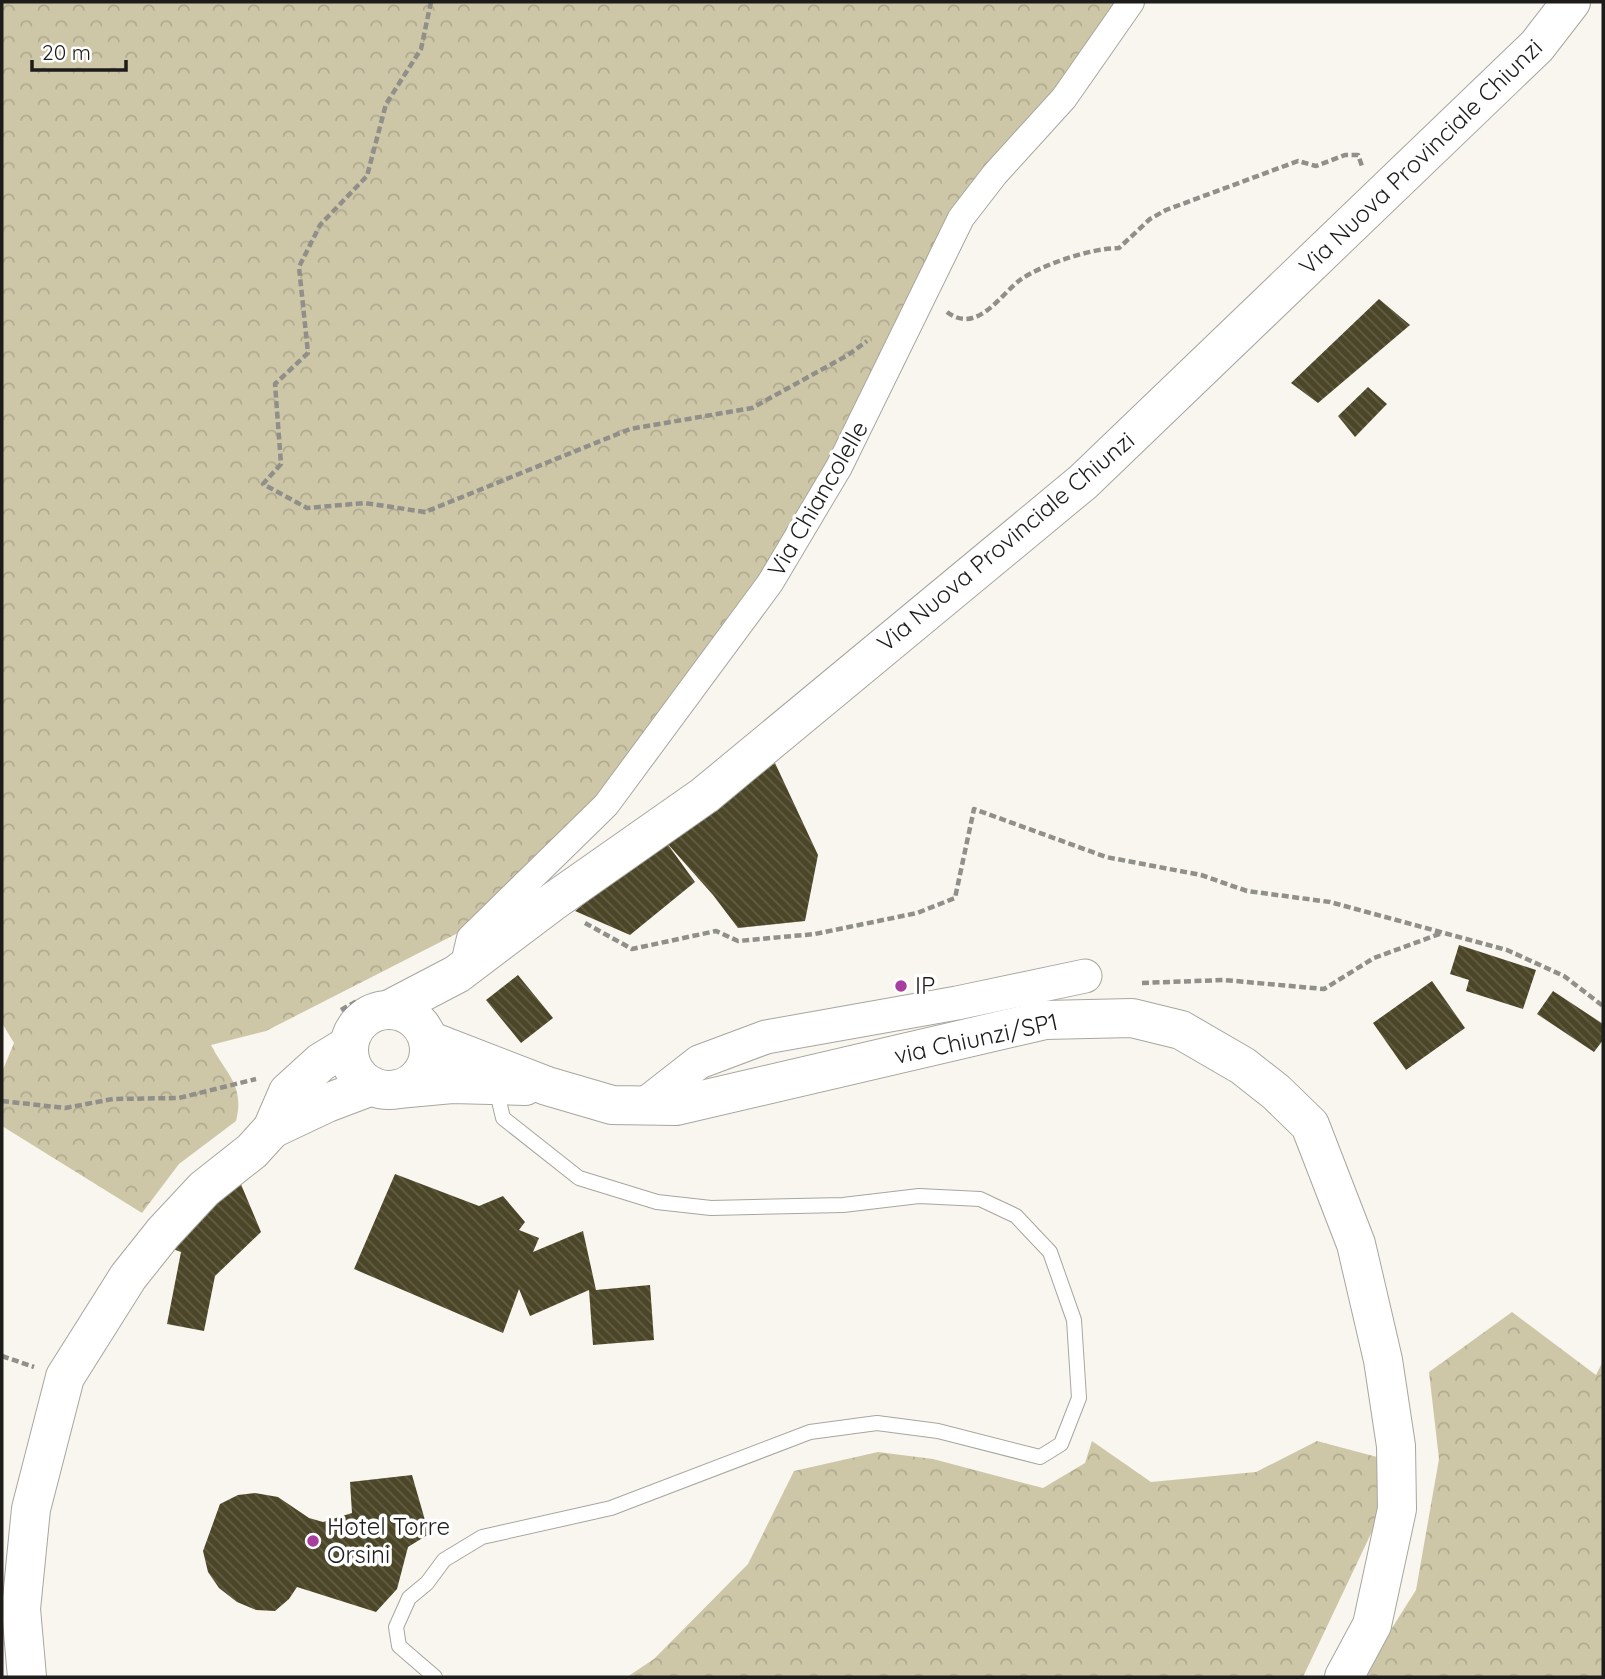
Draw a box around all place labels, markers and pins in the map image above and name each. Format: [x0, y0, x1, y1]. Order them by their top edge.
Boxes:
place label: IP [915, 970, 935, 1000]
marker: IP [893, 978, 909, 994]
place label: Hotel Torre Orsini [327, 1511, 450, 1569]
marker: Hotel Torre Orsini [305, 1533, 321, 1549]

